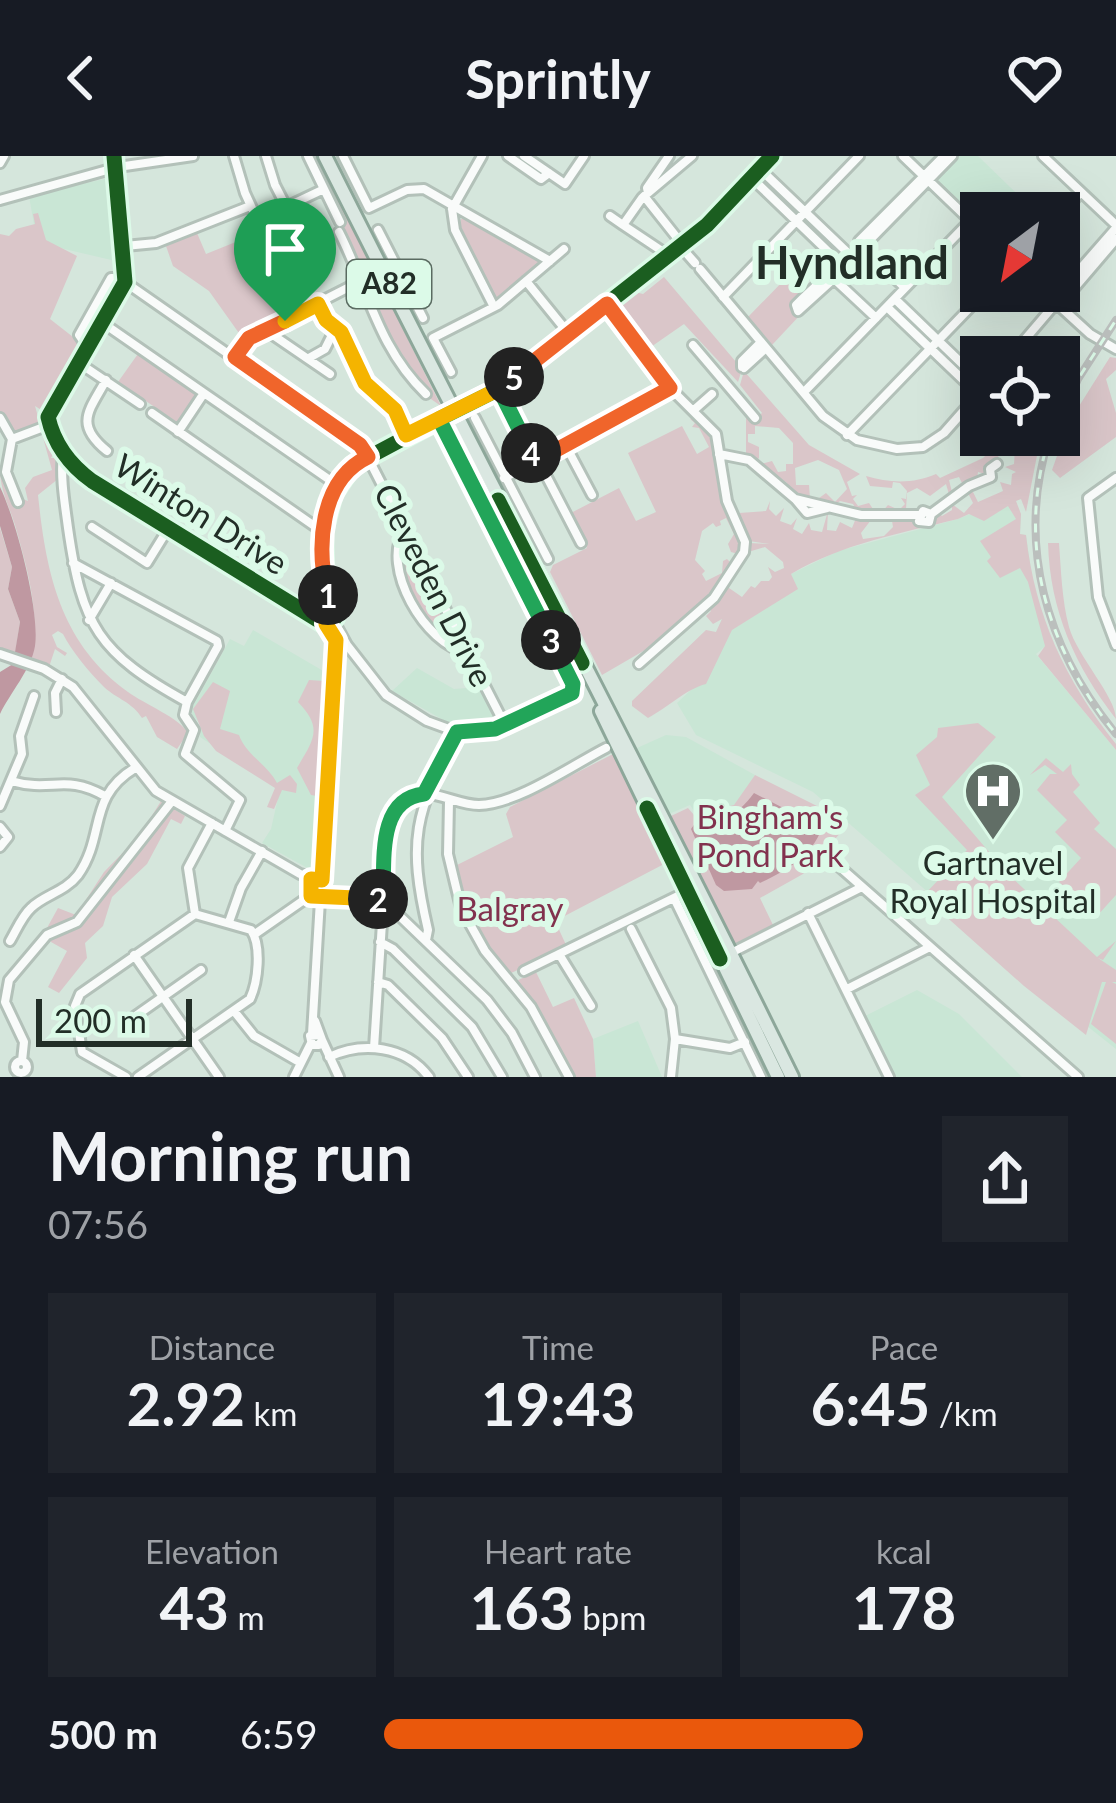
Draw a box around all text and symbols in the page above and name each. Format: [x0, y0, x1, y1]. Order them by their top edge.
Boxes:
icon: back [48, 45, 114, 111]
icon: heart [1002, 45, 1068, 111]
text: Sprintly [465, 46, 651, 111]
north arrow [960, 192, 1080, 312]
map controls [960, 192, 1080, 456]
pin [234, 198, 336, 321]
icon: arrive [252, 216, 318, 282]
district label: Hyndland [755, 235, 949, 289]
road number: A82 [347, 260, 431, 308]
button: locate [960, 336, 1080, 456]
pin: 5 [484, 347, 544, 407]
text: 5 [504, 357, 524, 397]
pin: 4 [501, 423, 561, 483]
text: 4 [521, 433, 541, 473]
street label: Winton Drive [108, 444, 295, 582]
street label: Cleveden Drive [367, 476, 503, 693]
pin: 1 [298, 565, 358, 625]
text: 1 [318, 575, 338, 615]
pin: 3 [521, 610, 581, 670]
text: 3 [541, 620, 561, 660]
hospital icon: Gartnavel Royal Hospital [962, 760, 1024, 842]
park label: Bingham's Pond Park [696, 796, 844, 874]
place label: Gartnavel Royal Hospital [889, 842, 1097, 920]
pin: 2 [348, 869, 408, 929]
text: 2 [368, 879, 388, 919]
park label: Balgray [456, 888, 564, 928]
scale bar [36, 993, 192, 1046]
text: 200 m [54, 1000, 147, 1040]
text: Morning run [48, 1116, 413, 1195]
button: share [942, 1116, 1068, 1242]
text: 07:56 [48, 1201, 148, 1247]
text: Distance [149, 1327, 275, 1367]
text: Time [522, 1327, 594, 1367]
text: Pace [870, 1327, 938, 1367]
text: 2.92 [126, 1367, 245, 1439]
text: 19:43 [481, 1367, 635, 1439]
text: 6:45 [810, 1367, 930, 1439]
text: km [245, 1393, 298, 1433]
text: /km [930, 1393, 998, 1433]
text: Elevation [145, 1531, 279, 1571]
text: Heart rate [484, 1531, 632, 1571]
text: kcal [876, 1531, 932, 1571]
text: 43 [159, 1571, 229, 1643]
text: 163 [470, 1571, 574, 1643]
text: 178 [852, 1571, 956, 1643]
text: m [229, 1597, 265, 1637]
text: bpm [574, 1597, 646, 1637]
text: 500 m [48, 1711, 158, 1757]
text: 6:59 [240, 1711, 318, 1757]

